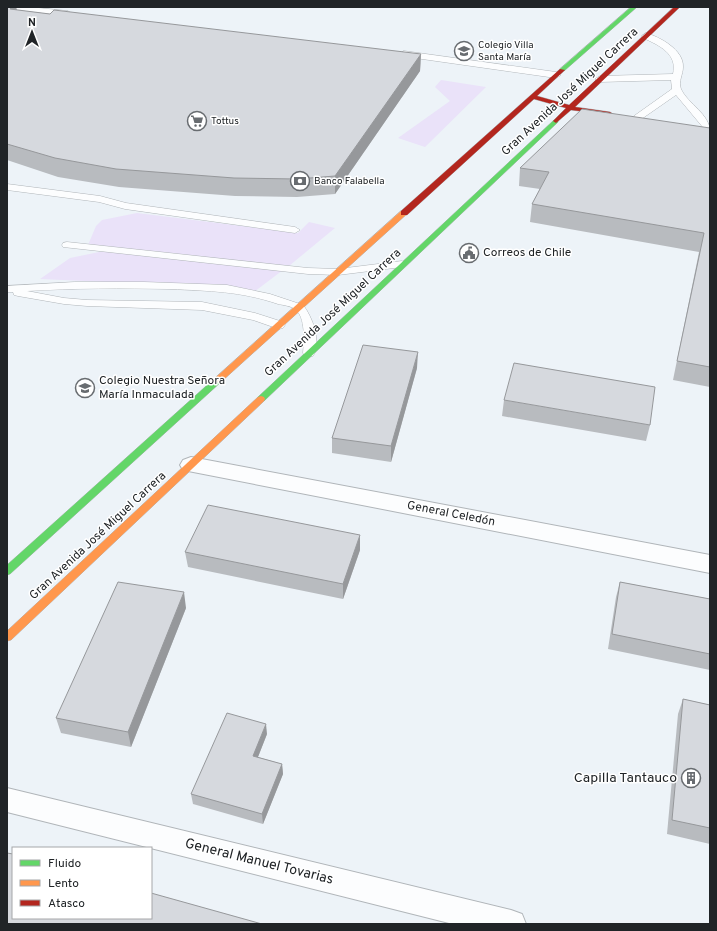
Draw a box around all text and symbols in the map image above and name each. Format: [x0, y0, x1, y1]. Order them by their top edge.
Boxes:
north arrow [12, 12, 52, 52]
text: N [28, 16, 36, 30]
street label: Gran Avenida José Miguel Carrera [498, 24, 642, 160]
place label: Colegio Villa Santa María [478, 39, 534, 64]
school or university icon: Colegio Villa Santa María [453, 40, 475, 62]
supermarket icon: Tottus [186, 110, 208, 132]
place label: Tottus [211, 115, 239, 128]
bank icon: Banco Falabella [289, 170, 311, 192]
place label: Banco Falabella [314, 175, 384, 188]
public building icon: Correos de Chile [458, 242, 480, 264]
street label: Gran Avenida José Miguel Carrera [261, 245, 405, 381]
place label: Correos de Chile [483, 245, 571, 261]
place label: Colegio Nuestra Señora María Inmaculada [99, 373, 225, 403]
school or university icon: Colegio Nuestra Señora María Inmaculada [74, 377, 96, 399]
street label: Gran Avenida José Miguel Carrera [26, 468, 170, 604]
street label: General Celedón [406, 498, 496, 530]
building icon: Capilla Tantauco [680, 767, 702, 789]
place label: Capilla Tantauco [574, 770, 677, 787]
street label: General Manuel Tovarias [183, 835, 335, 889]
legend [12, 847, 152, 919]
text: Fluido [48, 856, 81, 872]
text: Lento [48, 876, 79, 892]
text: Atasco [48, 896, 85, 912]

